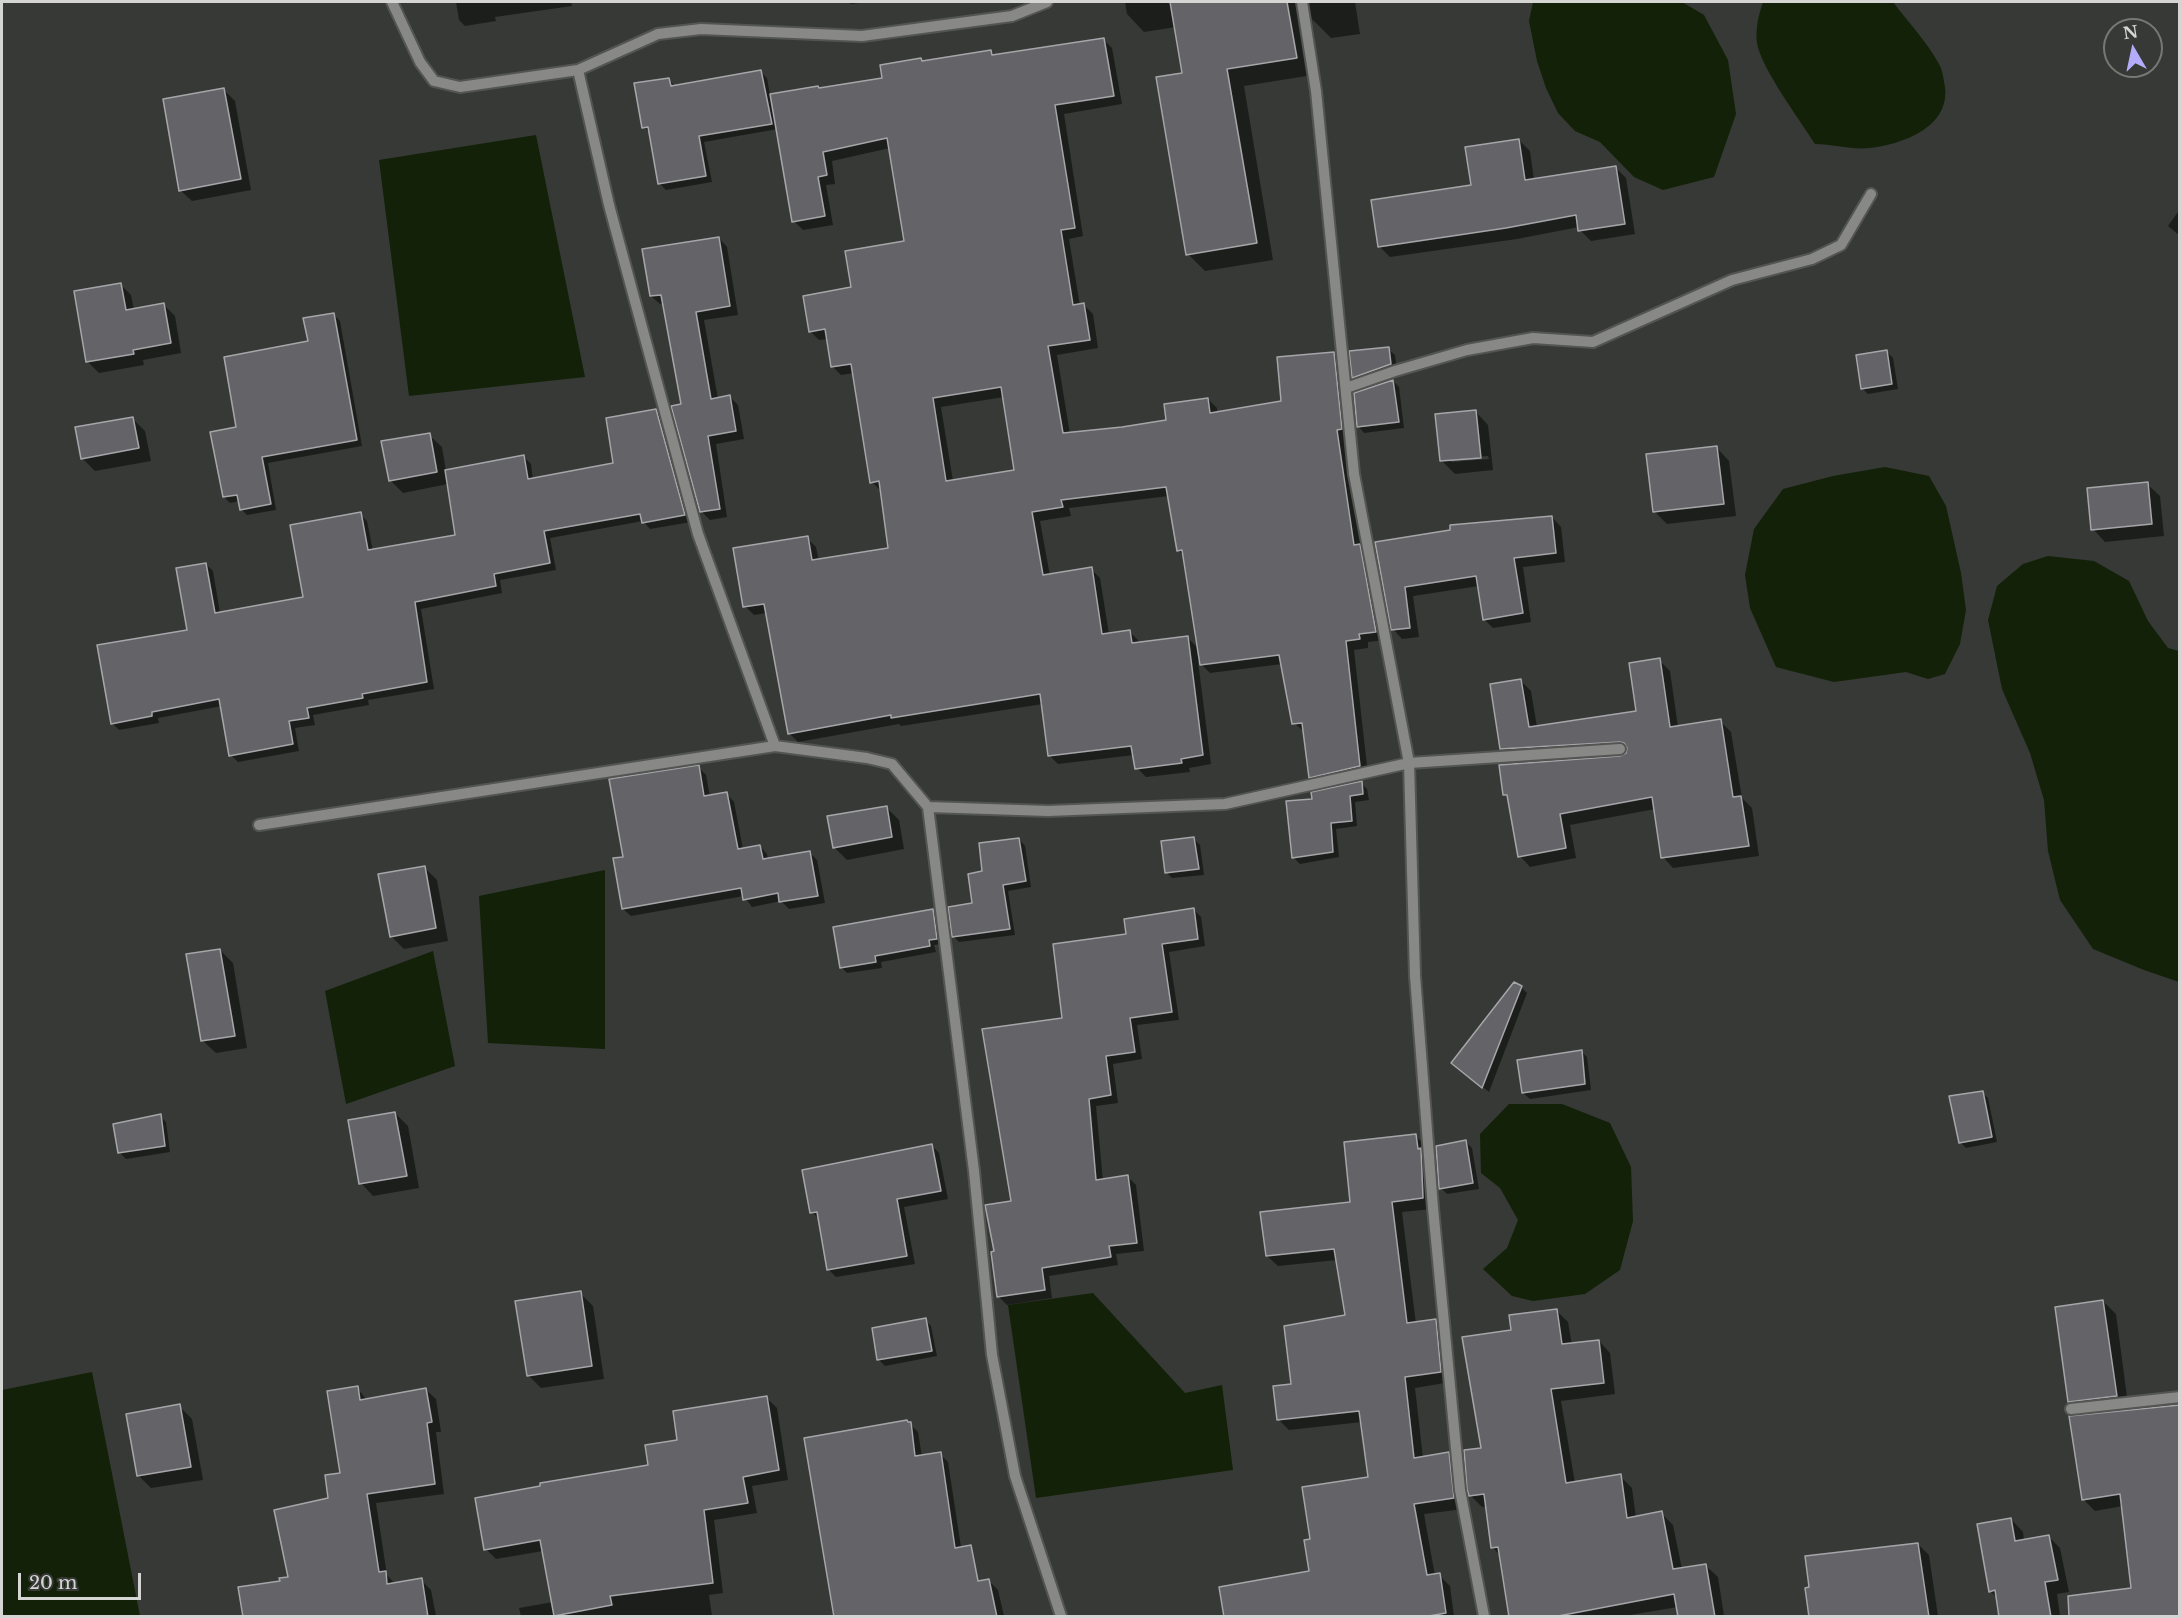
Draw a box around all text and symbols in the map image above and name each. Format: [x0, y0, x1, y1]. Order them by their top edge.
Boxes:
north arrow [2103, 18, 2163, 78]
text: N [2121, 21, 2139, 43]
scale bar [21, 1561, 144, 1599]
text: 20 m [29, 1572, 77, 1594]

